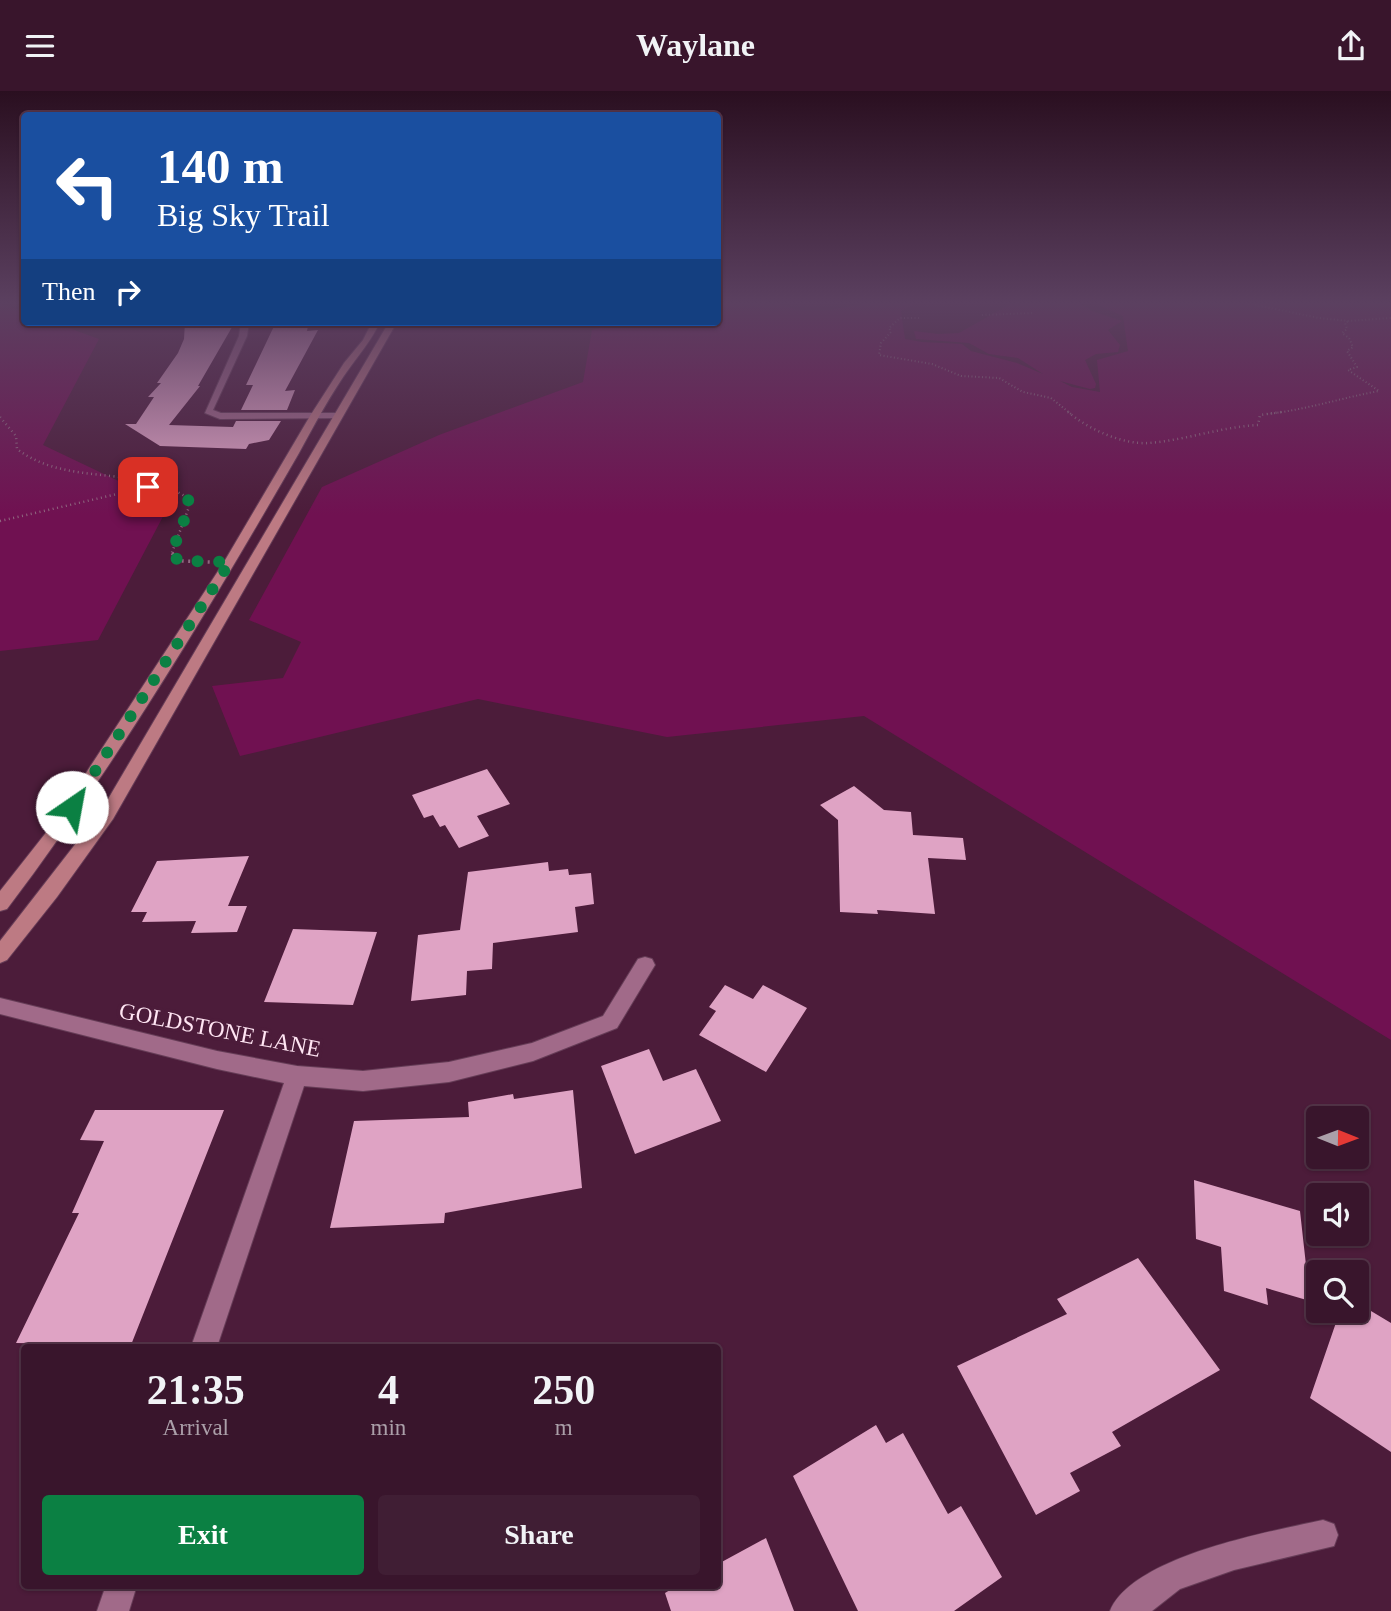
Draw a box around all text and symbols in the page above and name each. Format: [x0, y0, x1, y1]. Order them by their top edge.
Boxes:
icon: menu [21, 27, 59, 65]
text: Waylane [636, 27, 755, 63]
icon: share [1332, 27, 1370, 65]
text: 140 m [157, 139, 284, 194]
icon: left [42, 140, 133, 231]
text: Big Sky Trail [157, 197, 330, 233]
icon: right [109, 273, 147, 311]
text: Then [42, 277, 95, 306]
pin [118, 457, 178, 517]
icon: arrive [129, 468, 167, 506]
position arrow [35, 770, 109, 844]
street label: GOLDSTONE LANE [117, 998, 323, 1062]
north arrow [1306, 1106, 1368, 1169]
map controls [1306, 1106, 1369, 1323]
button: sound [1306, 1183, 1369, 1246]
button: search [1306, 1260, 1369, 1323]
text: 21:35 [147, 1367, 245, 1413]
text: 4 [378, 1367, 399, 1413]
text: 250 [532, 1367, 595, 1413]
text: Arrival [163, 1415, 229, 1440]
text: min [371, 1415, 406, 1440]
text: m [555, 1415, 573, 1440]
button: Exit [42, 1495, 364, 1575]
button: Share [378, 1495, 700, 1575]

